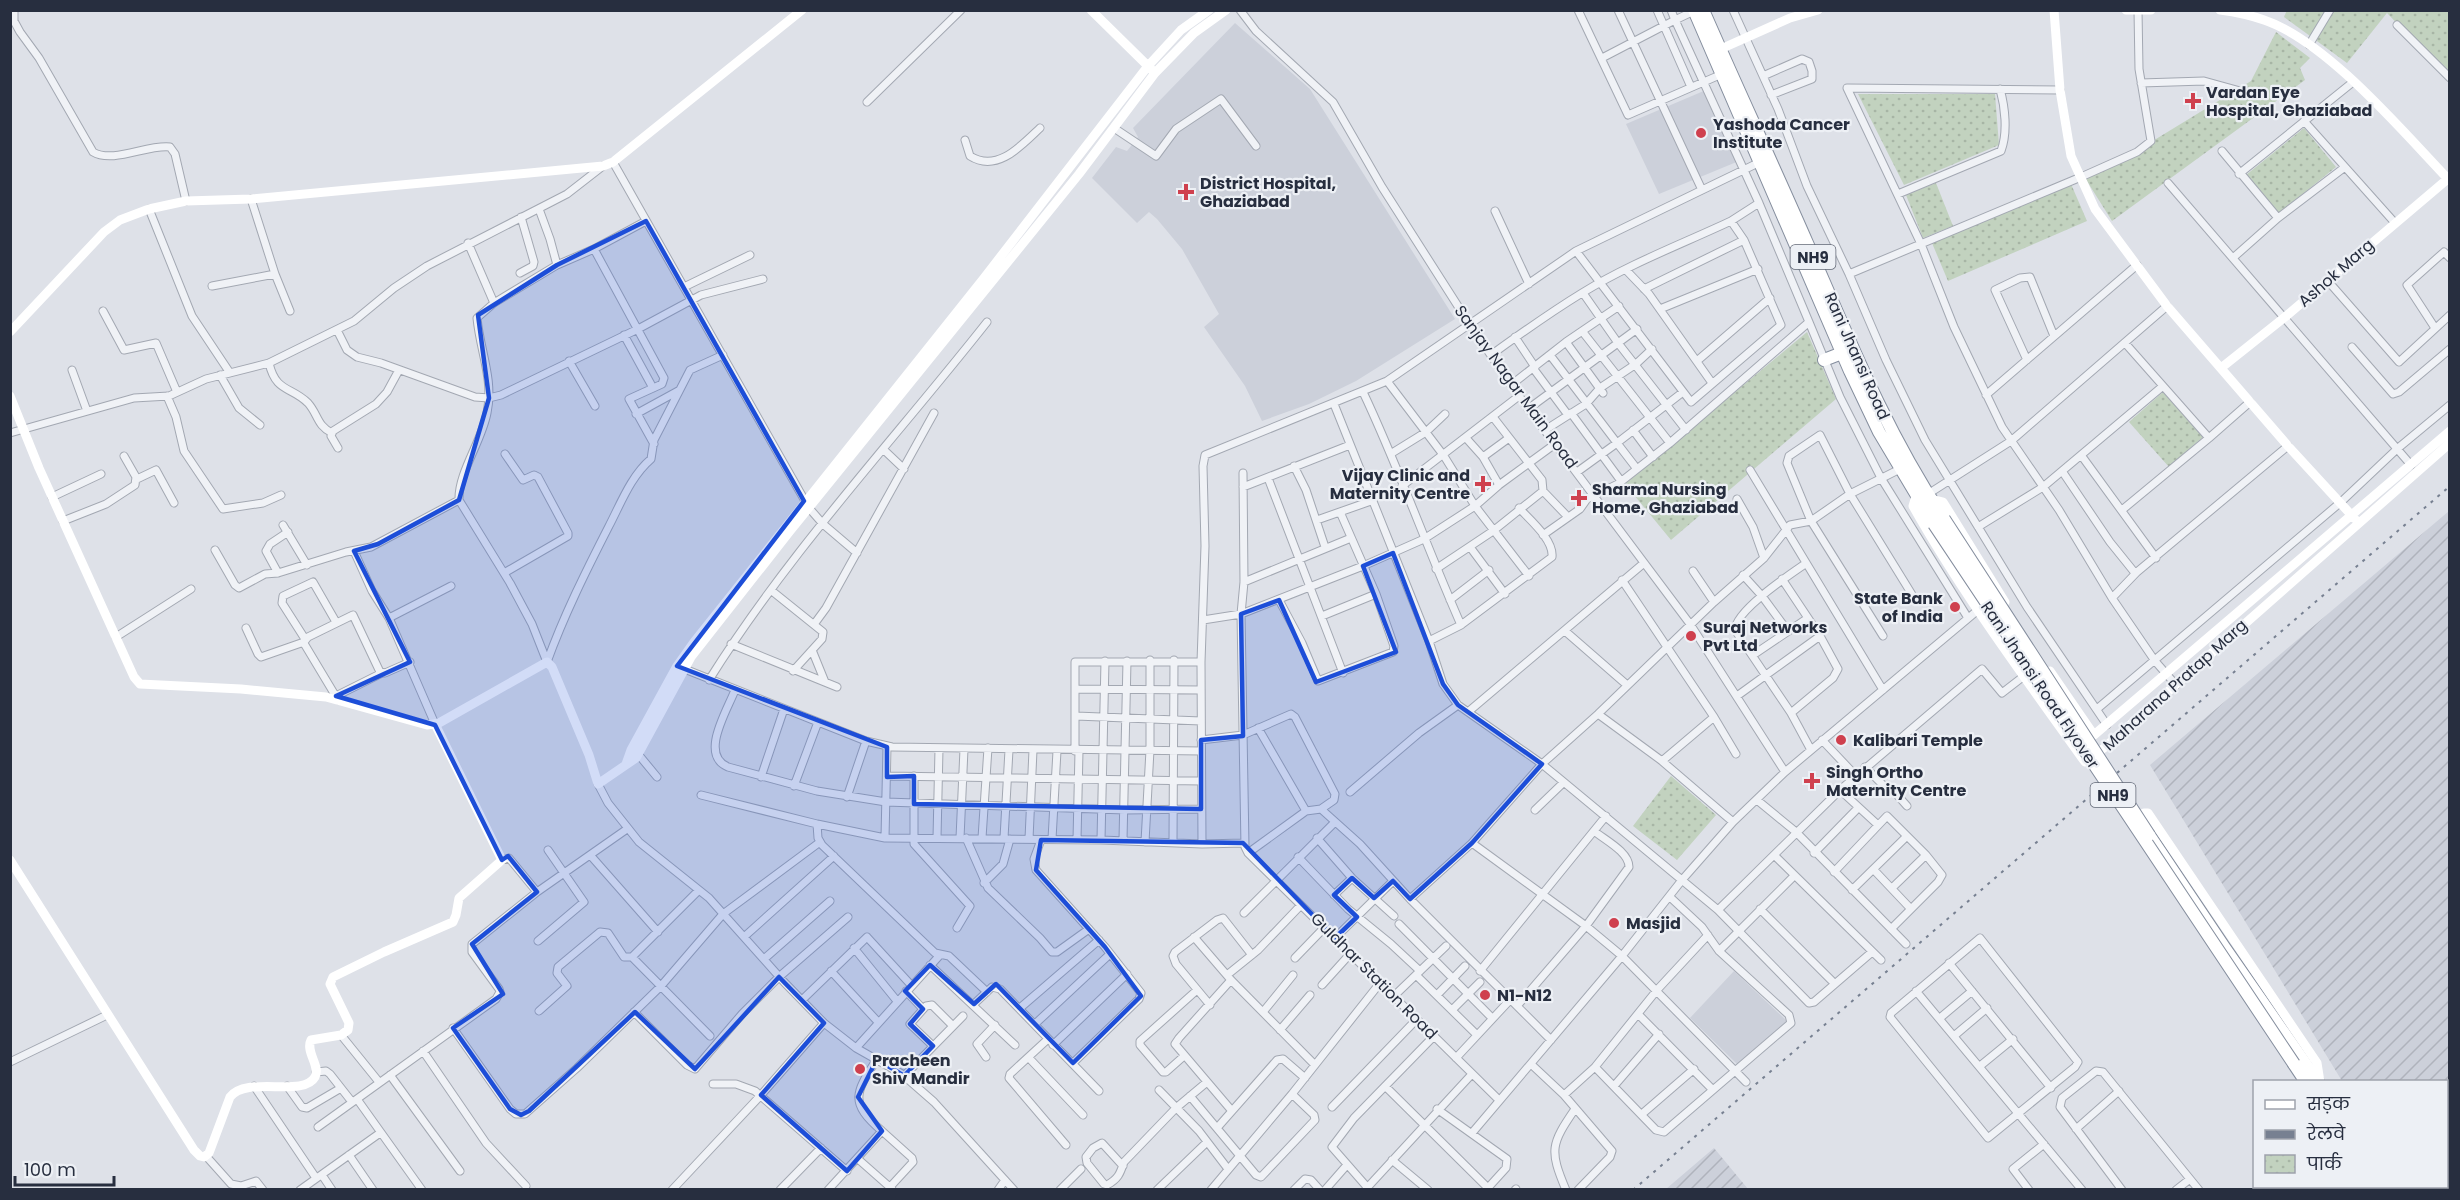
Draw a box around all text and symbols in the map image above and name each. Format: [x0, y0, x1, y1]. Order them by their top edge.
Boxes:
place label: Vardan Eye Hospital, Ghaziabad [2206, 81, 2372, 122]
marker: Vardan Eye Hospital, Ghaziabad [2184, 92, 2202, 110]
place label: Yashoda Cancer Institute [1713, 113, 1850, 154]
marker: Yashoda Cancer Institute [1694, 126, 1708, 140]
place label: District Hospital, Ghaziabad [1200, 172, 1336, 213]
marker: District Hospital, Ghaziabad [1177, 183, 1195, 201]
street label: Ashok Marg [2293, 234, 2379, 312]
road number: NH9 [1790, 245, 1836, 269]
street label: Rani Jhansi Road [1819, 289, 1895, 423]
street label: Sanjay Nagar Main Road [1449, 301, 1583, 473]
place label: Vijay Clinic and Maternity Centre [1330, 464, 1470, 505]
marker: Vijay Clinic and Maternity Centre [1474, 475, 1492, 493]
place label: Sharma Nursing Home, Ghaziabad [1592, 478, 1739, 519]
marker: Sharma Nursing Home, Ghaziabad [1570, 489, 1588, 507]
place label: State Bank of India [1854, 587, 1943, 628]
street label: Rani Jhansi Road Flyover [1975, 597, 2105, 773]
marker: State Bank of India [1948, 600, 1962, 614]
street label: Maharana Pratap Marg [2098, 614, 2252, 756]
place label: Suraj Networks Pvt Ltd [1703, 616, 1828, 657]
marker: Suraj Networks Pvt Ltd [1684, 629, 1698, 643]
place label: Kalibari Temple [1853, 729, 1983, 752]
marker: Kalibari Temple [1834, 733, 1848, 747]
place label: Singh Ortho Maternity Centre [1826, 761, 1966, 802]
marker: Singh Ortho Maternity Centre [1803, 772, 1821, 790]
road number: NH9 [2090, 783, 2136, 807]
street label: Guldhar Station Road [1305, 907, 1443, 1045]
place label: Masjid [1626, 912, 1681, 935]
marker: Masjid [1607, 916, 1621, 930]
place label: N1-N12 [1497, 984, 1552, 1007]
marker: N1-N12 [1478, 988, 1492, 1002]
place label: Pracheen Shiv Mandir [872, 1049, 970, 1090]
marker: Pracheen Shiv Mandir [853, 1062, 867, 1076]
legend [2253, 1080, 2448, 1188]
text: सड़क [2306, 1091, 2351, 1116]
text: रेलवे [2306, 1121, 2346, 1146]
scale bar [15, 1149, 114, 1187]
text: पार्क [2306, 1151, 2343, 1176]
text: 100 m [24, 1157, 76, 1182]

